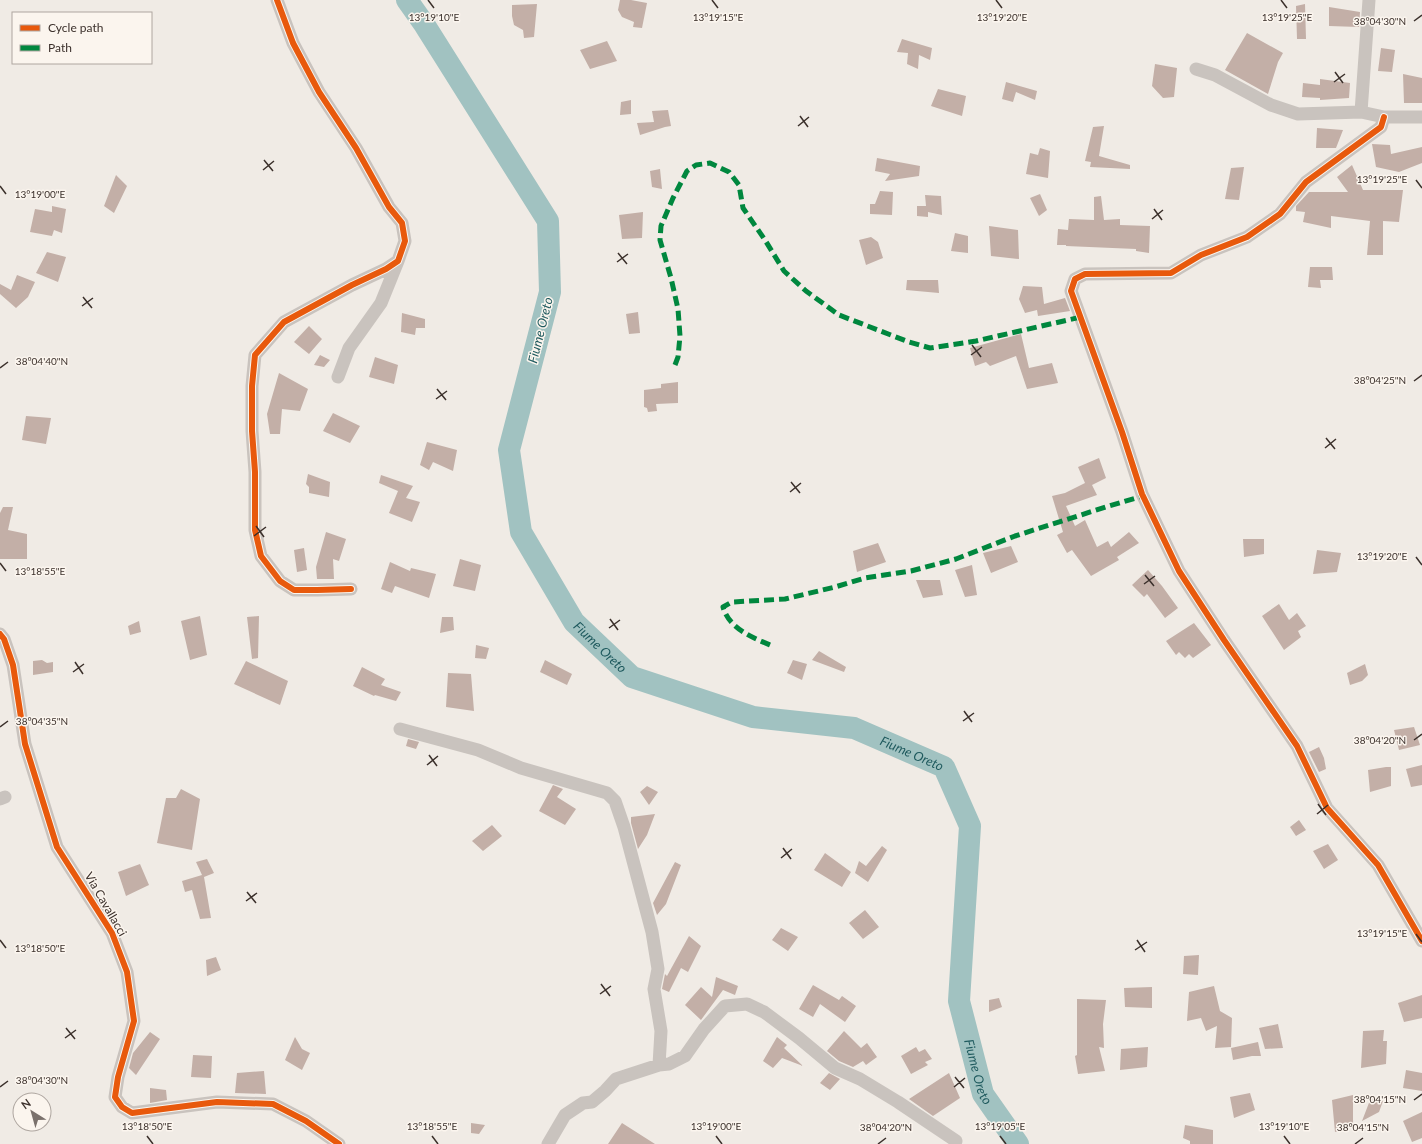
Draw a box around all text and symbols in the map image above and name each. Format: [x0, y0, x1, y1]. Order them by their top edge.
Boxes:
text: 13°19'10"E [409, 11, 459, 23]
text: 13°19'15"E [693, 11, 743, 23]
text: 13°19'20"E [977, 11, 1027, 23]
text: 13°19'25"E [1262, 11, 1312, 23]
legend [12, 12, 152, 64]
text: 38°04'30"N [1354, 15, 1406, 27]
text: Cycle path [48, 20, 103, 35]
text: Path [48, 40, 72, 55]
text: 13°19'25"E [1357, 173, 1407, 185]
text: 13°19'00"E [15, 188, 65, 200]
water label: Fiume Oreto [524, 295, 556, 365]
text: 38°04'40"N [16, 355, 68, 367]
text: 38°04'25"N [1354, 374, 1406, 386]
text: 13°19'20"E [1357, 550, 1407, 562]
text: 13°18'55"E [15, 565, 65, 577]
water label: Fiume Oreto [570, 618, 630, 676]
text: 38°04'35"N [16, 715, 68, 727]
water label: Fiume Oreto [878, 732, 946, 774]
text: 38°04'20"N [1354, 734, 1406, 746]
street label: Via Cavallacci [82, 869, 130, 939]
text: 13°19'15"E [1357, 927, 1407, 939]
text: 13°18'50"E [15, 942, 65, 954]
water label: Fiume Oreto [961, 1037, 996, 1108]
text: 38°04'30"N [16, 1074, 68, 1086]
north arrow [12, 1092, 52, 1132]
text: 38°04'15"N [1354, 1093, 1406, 1105]
text: N [18, 1096, 33, 1111]
text: 13°18'50"E [122, 1120, 172, 1132]
text: 13°18'55"E [407, 1120, 457, 1132]
text: 13°19'00"E [691, 1120, 741, 1132]
text: 13°19'05"E [975, 1120, 1025, 1132]
text: 13°19'10"E [1259, 1120, 1309, 1132]
text: 38°04'20"N [860, 1121, 912, 1133]
text: 38°04'15"N [1337, 1121, 1389, 1133]

